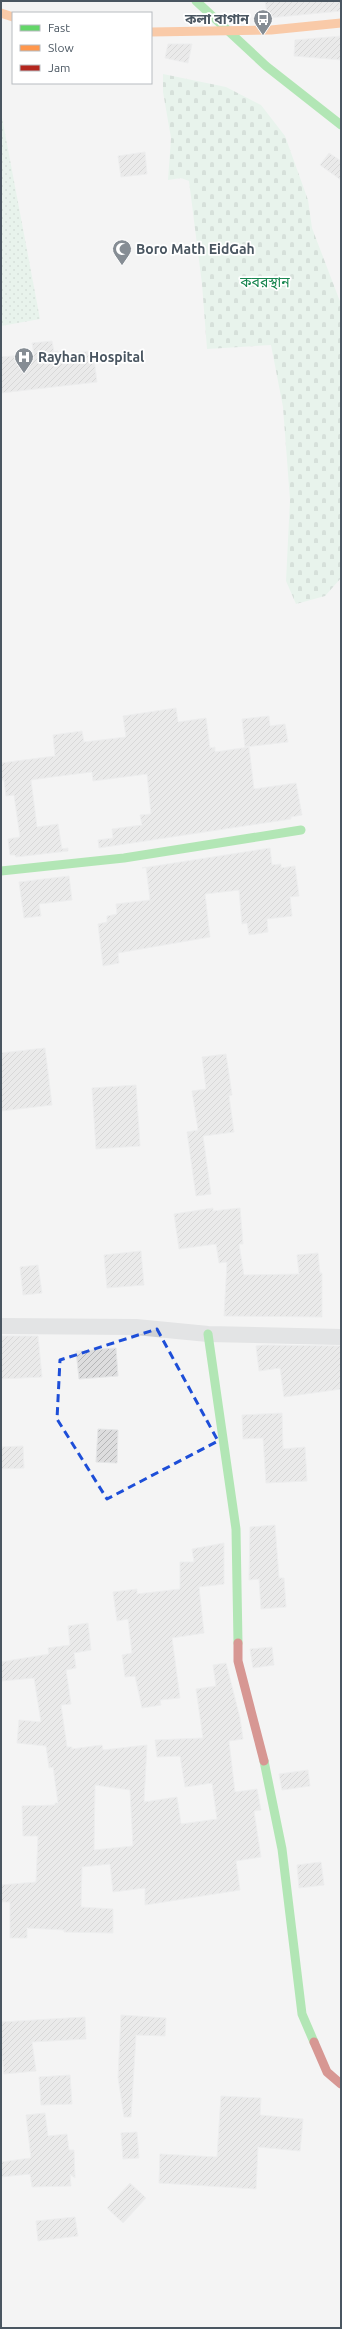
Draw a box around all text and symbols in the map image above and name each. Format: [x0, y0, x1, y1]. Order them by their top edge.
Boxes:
bus stop icon: কলা বাগান [252, 8, 274, 36]
place label: কলা বাগান [184, 11, 249, 27]
legend [12, 12, 152, 84]
text: Fast [48, 21, 70, 34]
text: Slow [48, 41, 74, 54]
text: Jam [48, 61, 70, 74]
mosque icon: Boro Math EidGah [111, 238, 133, 266]
place label: Boro Math EidGah [136, 241, 255, 257]
park label: কবরস্থান [239, 274, 290, 290]
hospital icon: Rayhan Hospital [13, 346, 35, 374]
place label: Rayhan Hospital [38, 349, 144, 365]

